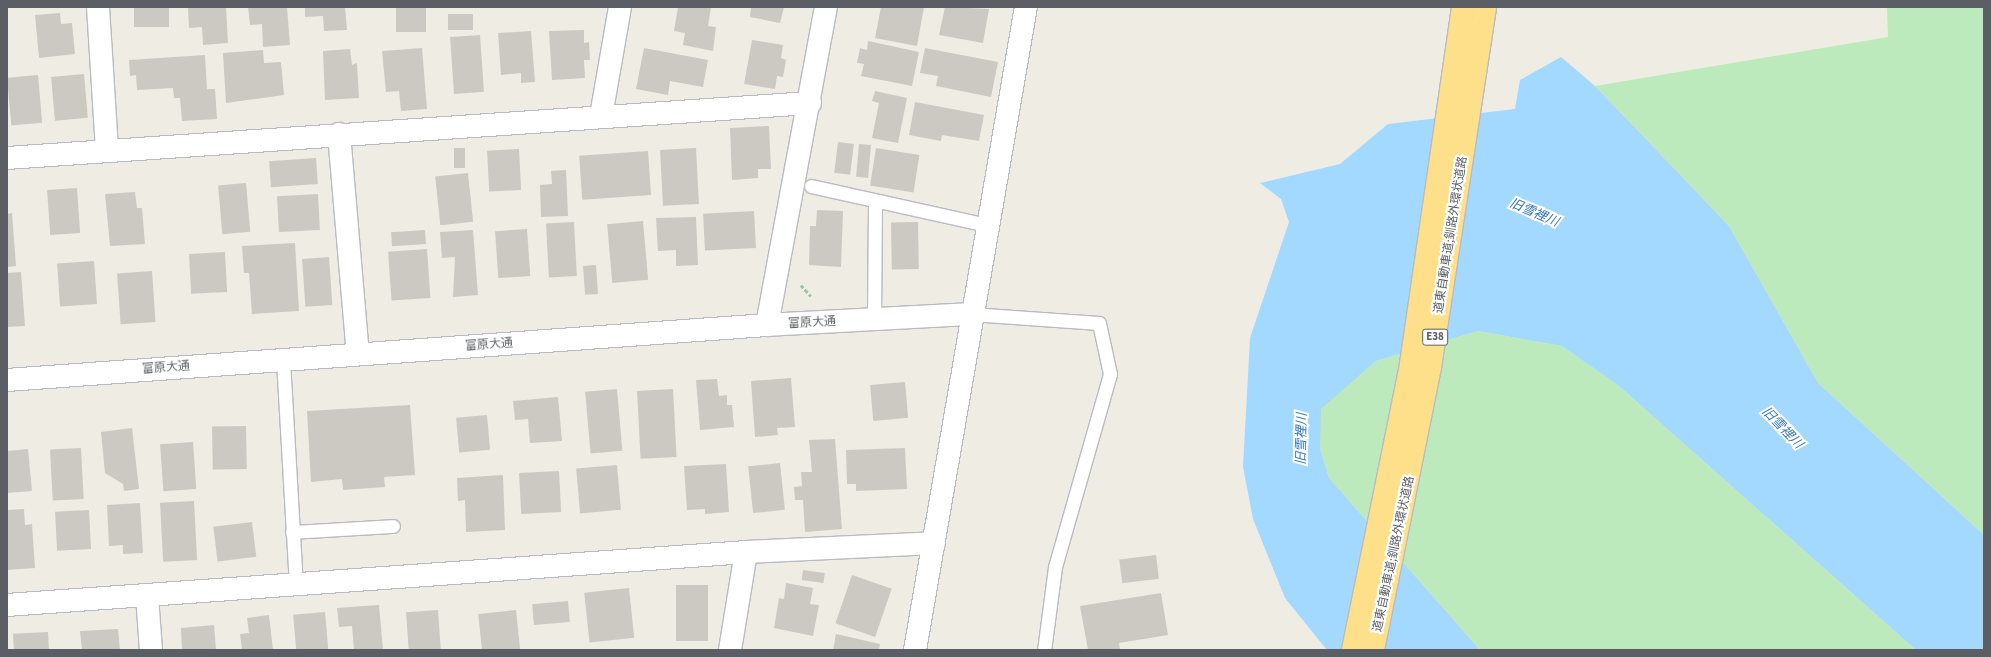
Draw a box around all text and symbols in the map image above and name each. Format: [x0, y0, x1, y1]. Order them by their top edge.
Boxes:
street label: 道東自動車道;釧路外環状道路 [1431, 155, 1471, 315]
water label: 旧雪裡川 [1507, 196, 1561, 230]
street label: 富原大通 [788, 315, 836, 331]
road number: E38 [1422, 328, 1448, 346]
street label: 富原大通 [465, 336, 513, 354]
street label: 富原大通 [142, 359, 190, 377]
water label: 旧雪裡川 [1758, 404, 1806, 452]
water label: 旧雪裡川 [1294, 413, 1310, 465]
street label: 道東自動車道;釧路外環状道路 [1370, 475, 1418, 633]

